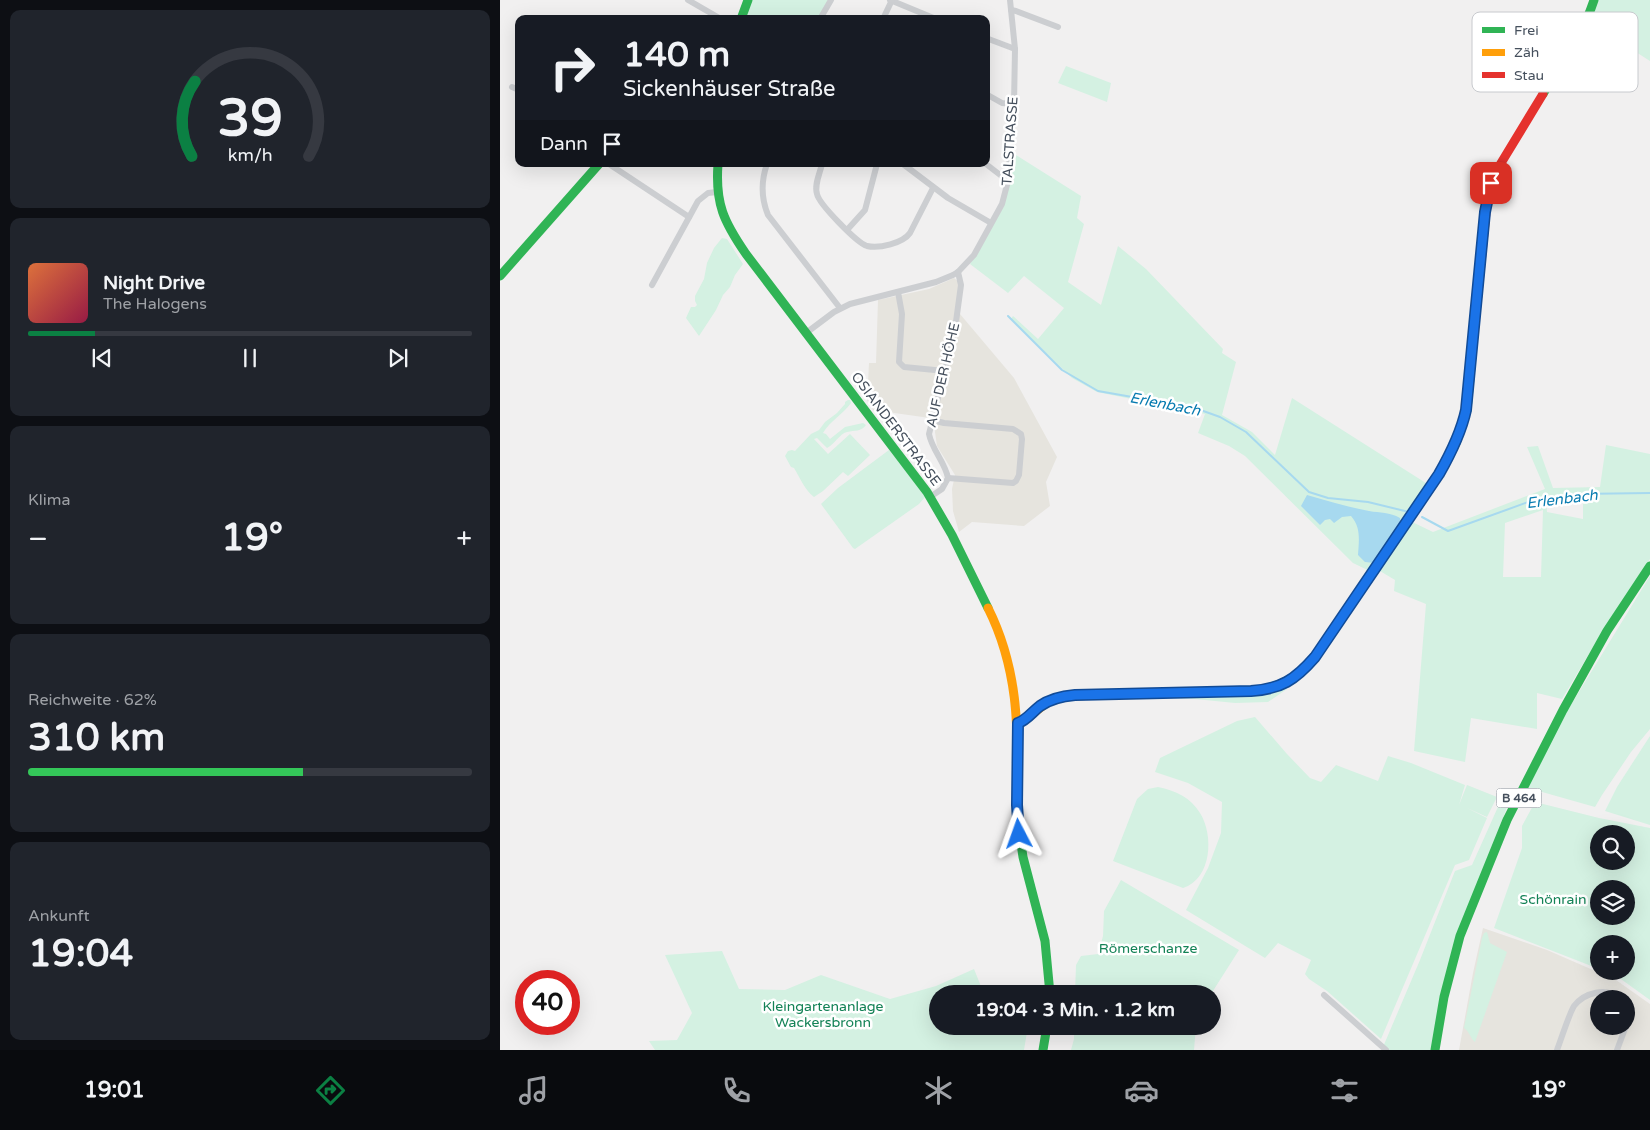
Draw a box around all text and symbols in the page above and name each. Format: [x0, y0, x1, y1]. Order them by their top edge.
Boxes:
legend [1472, 12, 1638, 92]
text: Frei [1514, 22, 1539, 39]
text: 140 m [623, 34, 730, 76]
icon: right [540, 35, 605, 100]
text: Zäh [1514, 44, 1539, 61]
text: Stau [1514, 67, 1544, 84]
text: Sickenhäuser Straße [623, 76, 836, 102]
text: 39 [217, 87, 283, 150]
street label: TALSTRASSE [998, 96, 1022, 186]
icon: arrive [598, 130, 626, 158]
text: Dann [540, 133, 588, 155]
text: km/h [228, 145, 272, 166]
pin [1470, 162, 1512, 204]
icon: arrive [1477, 169, 1505, 197]
text: Night Drive [103, 272, 205, 294]
text: The Halogens [103, 294, 207, 314]
street label: AUF DER HÖHE [923, 321, 963, 429]
icon: previous [88, 344, 116, 372]
icon: pause [236, 344, 264, 372]
icon: next [384, 344, 412, 372]
street label: OSIANDERSTRASSE [848, 369, 944, 489]
water label: Erlenbach [1128, 388, 1203, 420]
water label: Erlenbach [1525, 486, 1599, 512]
text: Klima [28, 490, 70, 510]
text: 19° [221, 515, 283, 561]
text: − [28, 522, 48, 556]
text: + [456, 522, 472, 556]
text: Reichweite · 62% [28, 690, 157, 710]
text: 310 km [28, 715, 165, 761]
road number: B 464 [1496, 788, 1542, 808]
position arrow [992, 807, 1044, 859]
map controls [1590, 825, 1635, 1035]
button: search [1590, 825, 1635, 870]
button: layers [1590, 880, 1635, 925]
park label: Schönrain [1520, 891, 1586, 908]
text: Ankunft [28, 906, 90, 926]
text: 19:04 [28, 931, 133, 977]
button: + [1590, 935, 1635, 980]
park label: Römerschanze [1099, 940, 1197, 957]
speed limit sign: 40 [515, 970, 580, 1035]
button: − [1590, 990, 1635, 1035]
park label: Kleingartenanlage Wackersbronn [762, 998, 884, 1031]
text: 19:04 · 3 Min. · 1.2 km [975, 999, 1175, 1021]
icon: directions [313, 1073, 348, 1108]
icon: music [516, 1073, 551, 1108]
icon: phone [719, 1073, 754, 1108]
icon: climate [921, 1073, 956, 1108]
icon: car [1124, 1073, 1159, 1108]
icon: filters [1327, 1073, 1362, 1108]
text: 19:01 [84, 1077, 145, 1103]
text: 19° [1530, 1077, 1566, 1103]

